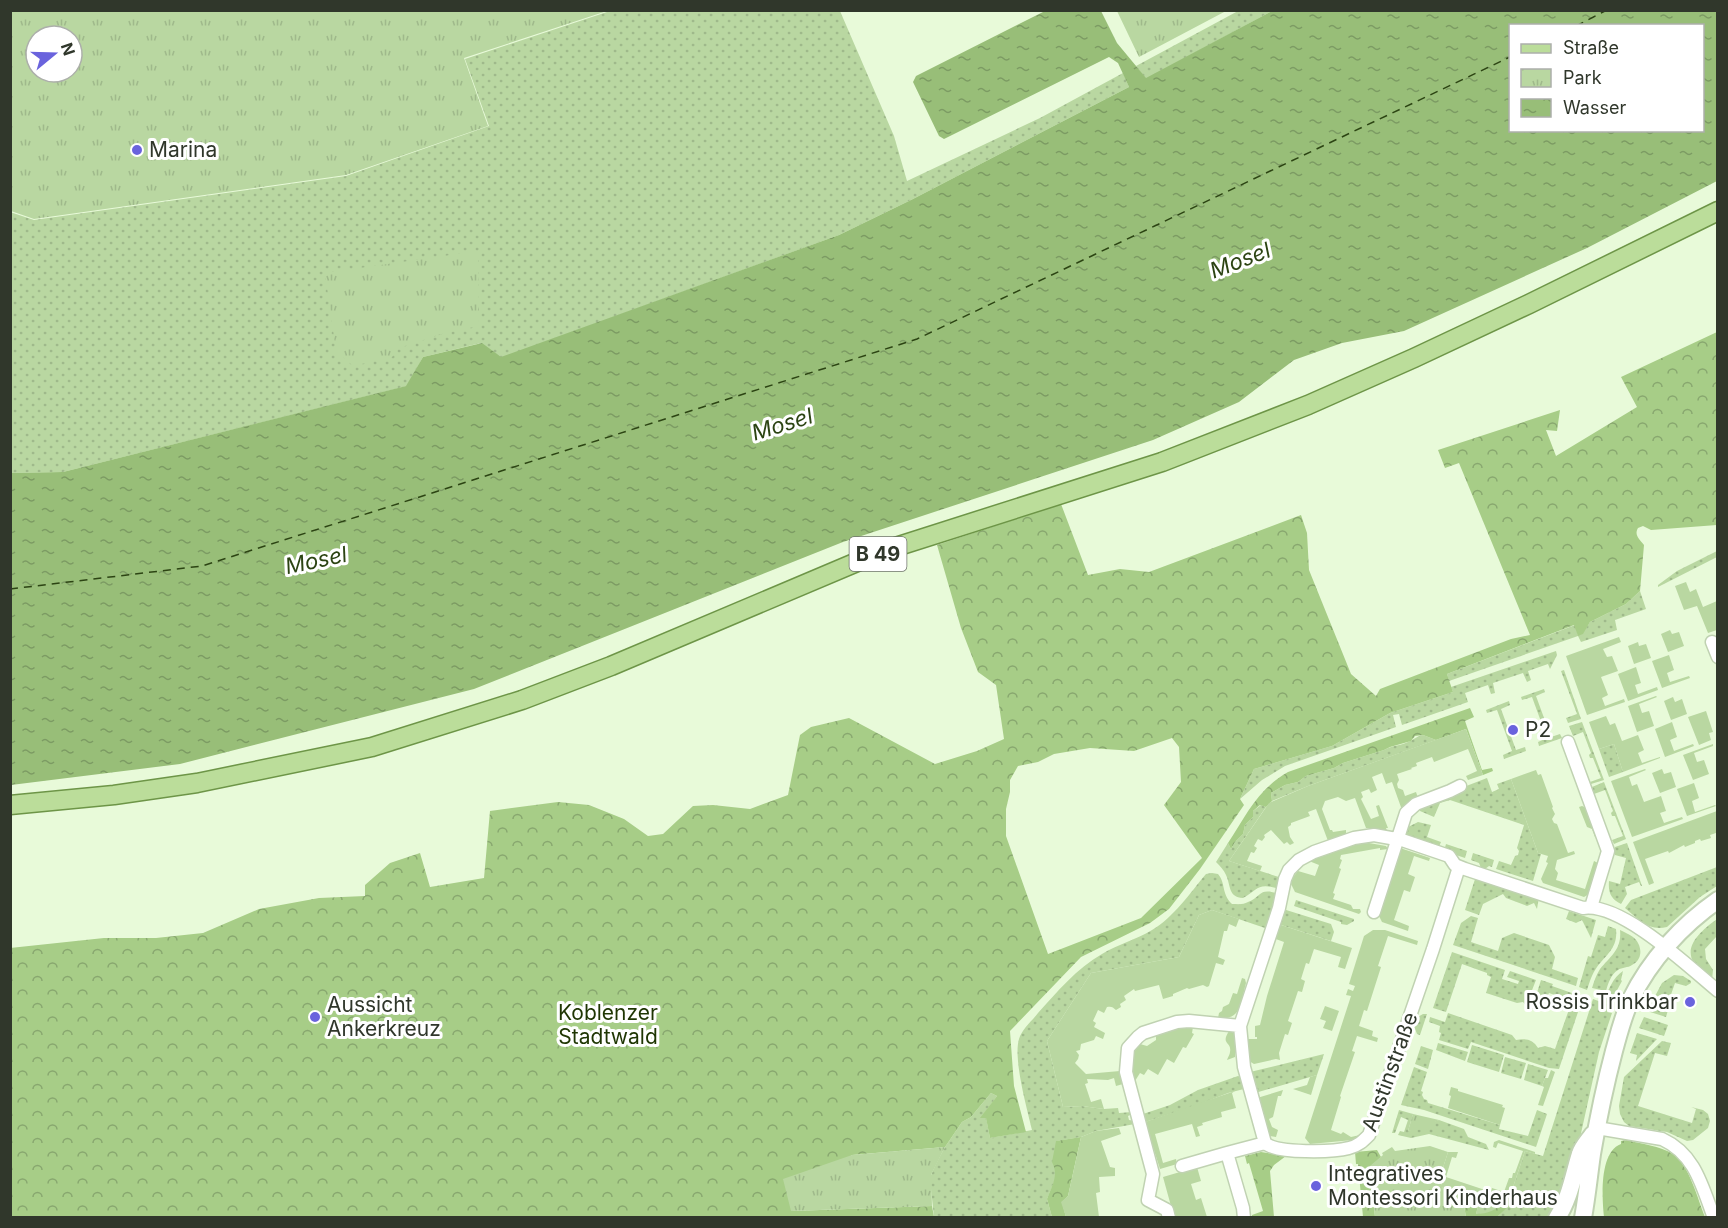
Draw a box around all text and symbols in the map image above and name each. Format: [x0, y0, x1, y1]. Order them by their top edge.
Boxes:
north arrow [24, 24, 84, 84]
legend [1509, 24, 1704, 132]
text: Straße [1563, 37, 1619, 58]
text: N [57, 40, 80, 58]
text: Park [1563, 67, 1602, 88]
text: Wasser [1563, 97, 1626, 118]
place label: Marina [149, 137, 217, 162]
marker: Marina [130, 143, 144, 157]
water label: Mosel [1206, 236, 1275, 283]
water label: Mosel [748, 402, 816, 446]
road number: B 49 [850, 537, 906, 571]
water label: Mosel [283, 541, 350, 579]
place label: P2 [1525, 717, 1551, 742]
marker: P2 [1506, 723, 1520, 737]
place label: Rossis Trinkbar [1526, 989, 1678, 1014]
place label: Aussicht Ankerkreuz [327, 992, 441, 1041]
marker: Rossis Trinkbar [1683, 995, 1697, 1009]
park label: Koblenzer Stadtwald [558, 1000, 658, 1049]
street label: Austinstraße [1356, 1009, 1423, 1135]
marker: Aussicht Ankerkreuz [308, 1010, 322, 1024]
place label: Integratives Montessori Kinderhaus [1328, 1161, 1558, 1210]
marker: Integratives Montessori Kinderhaus [1309, 1179, 1323, 1193]

